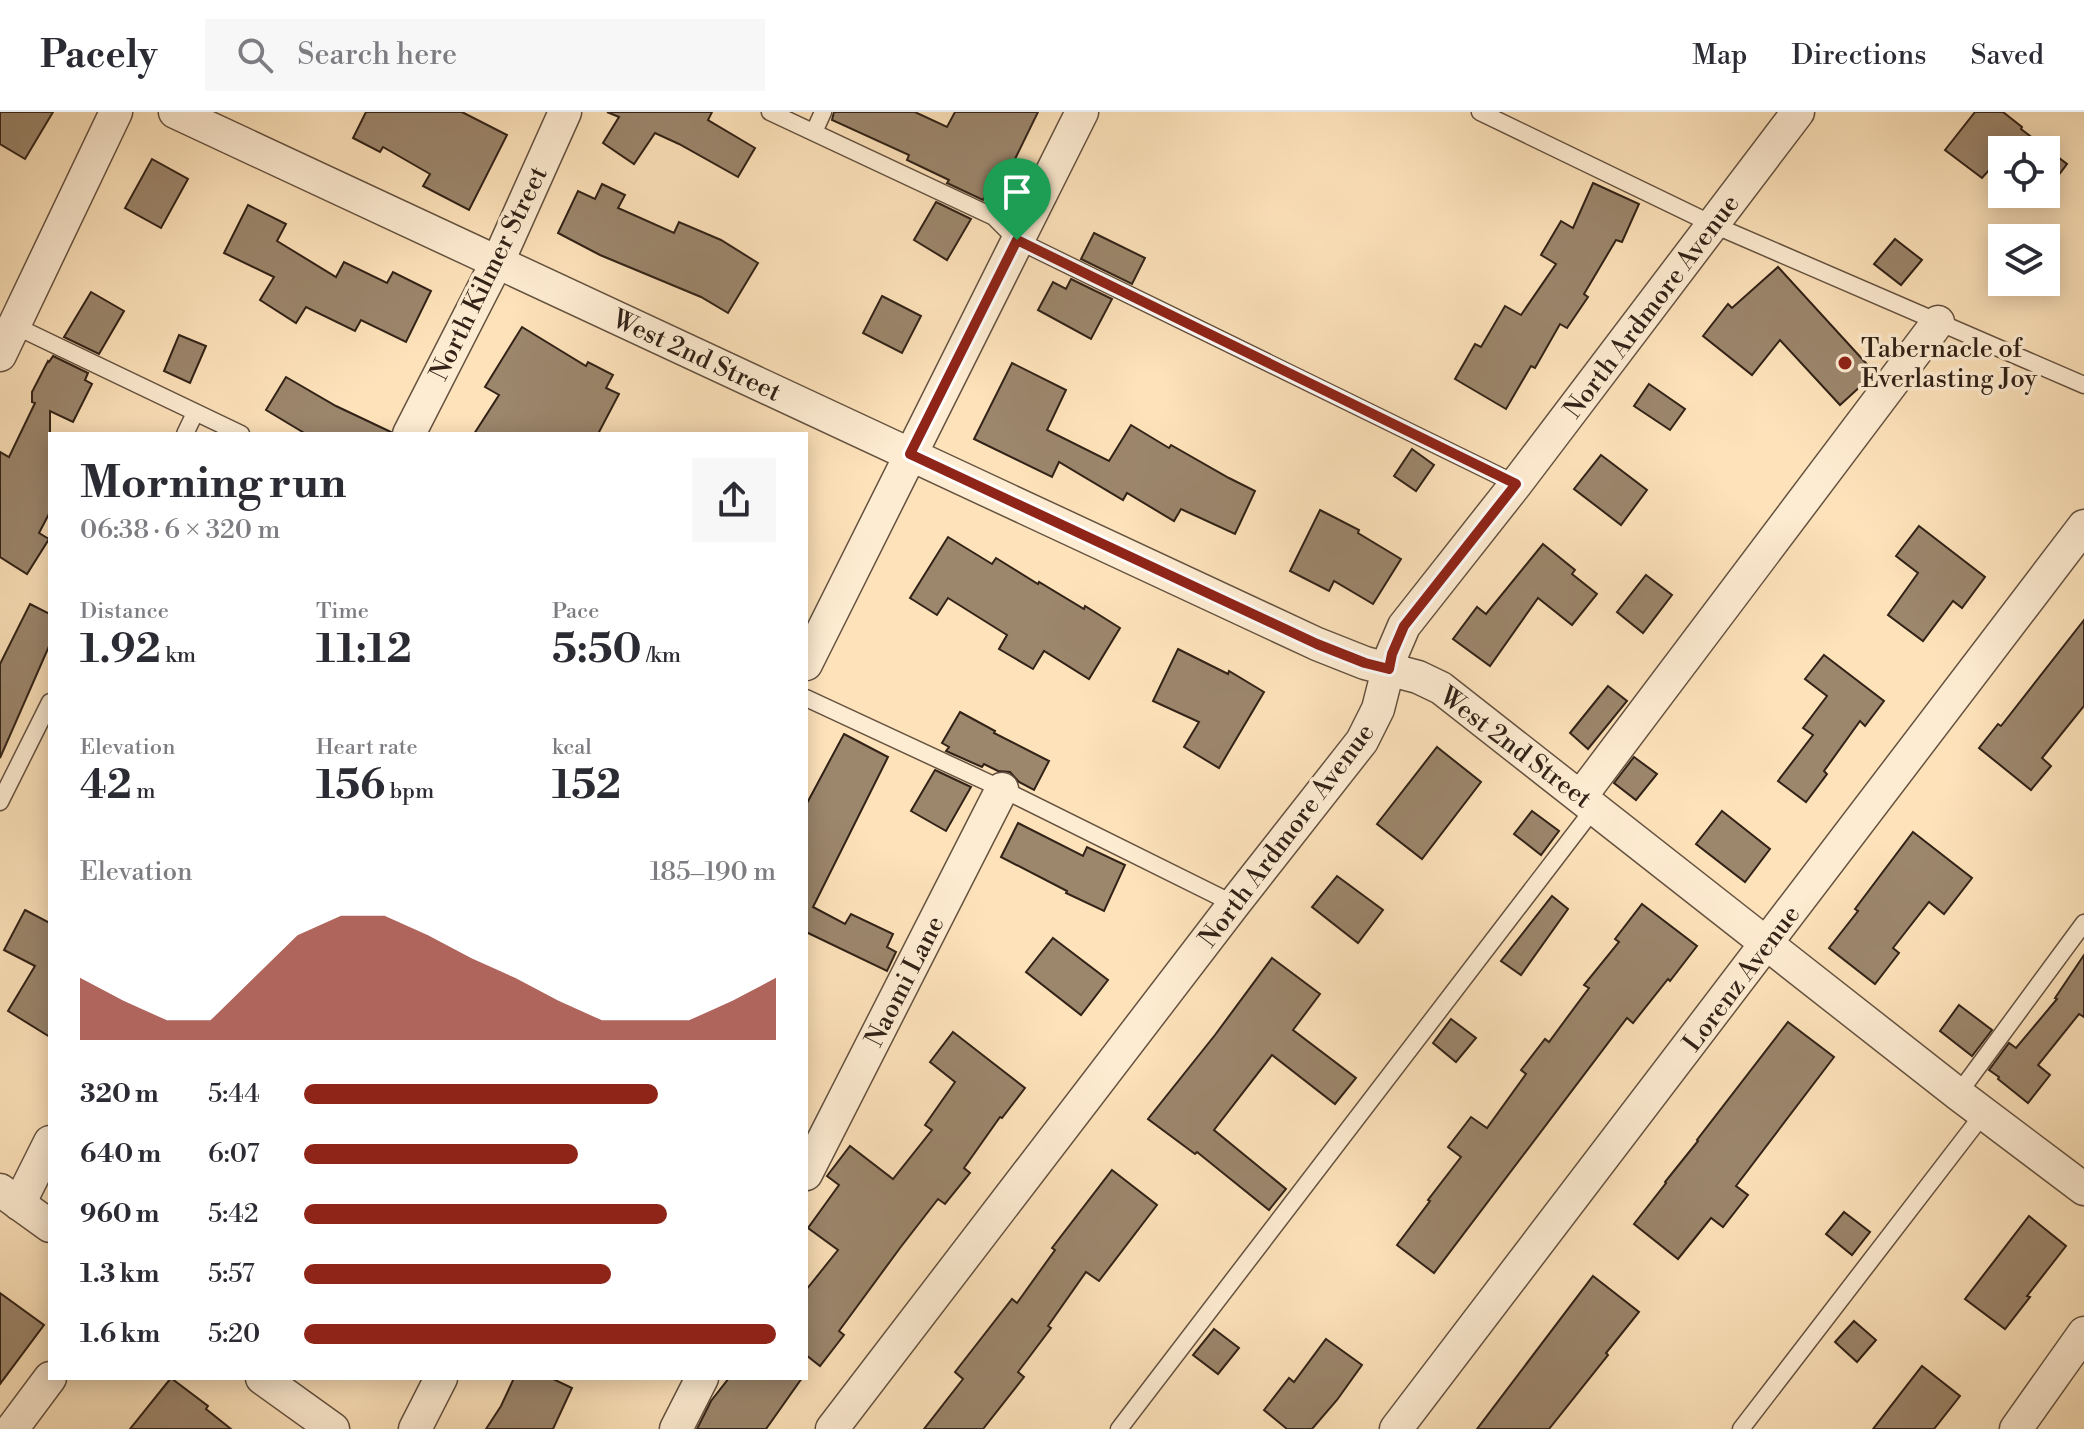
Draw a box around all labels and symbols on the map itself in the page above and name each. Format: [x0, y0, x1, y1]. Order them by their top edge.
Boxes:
pin [983, 158, 1051, 240]
street label: North Kilmer Street [423, 161, 555, 386]
street label: North Ardmore Avenue [1557, 188, 1746, 425]
street label: West 2nd Street [606, 302, 786, 409]
place label: Tabernacle of Everlasting Joy [1861, 333, 2037, 395]
marker: Tabernacle of Everlasting Joy [1836, 354, 1854, 372]
street label: West 2nd Street [1432, 680, 1598, 815]
street label: North Ardmore Avenue [1192, 717, 1381, 954]
street label: Lorenz Avenue [1676, 899, 1807, 1058]
street label: Naomi Lane [858, 911, 951, 1052]

